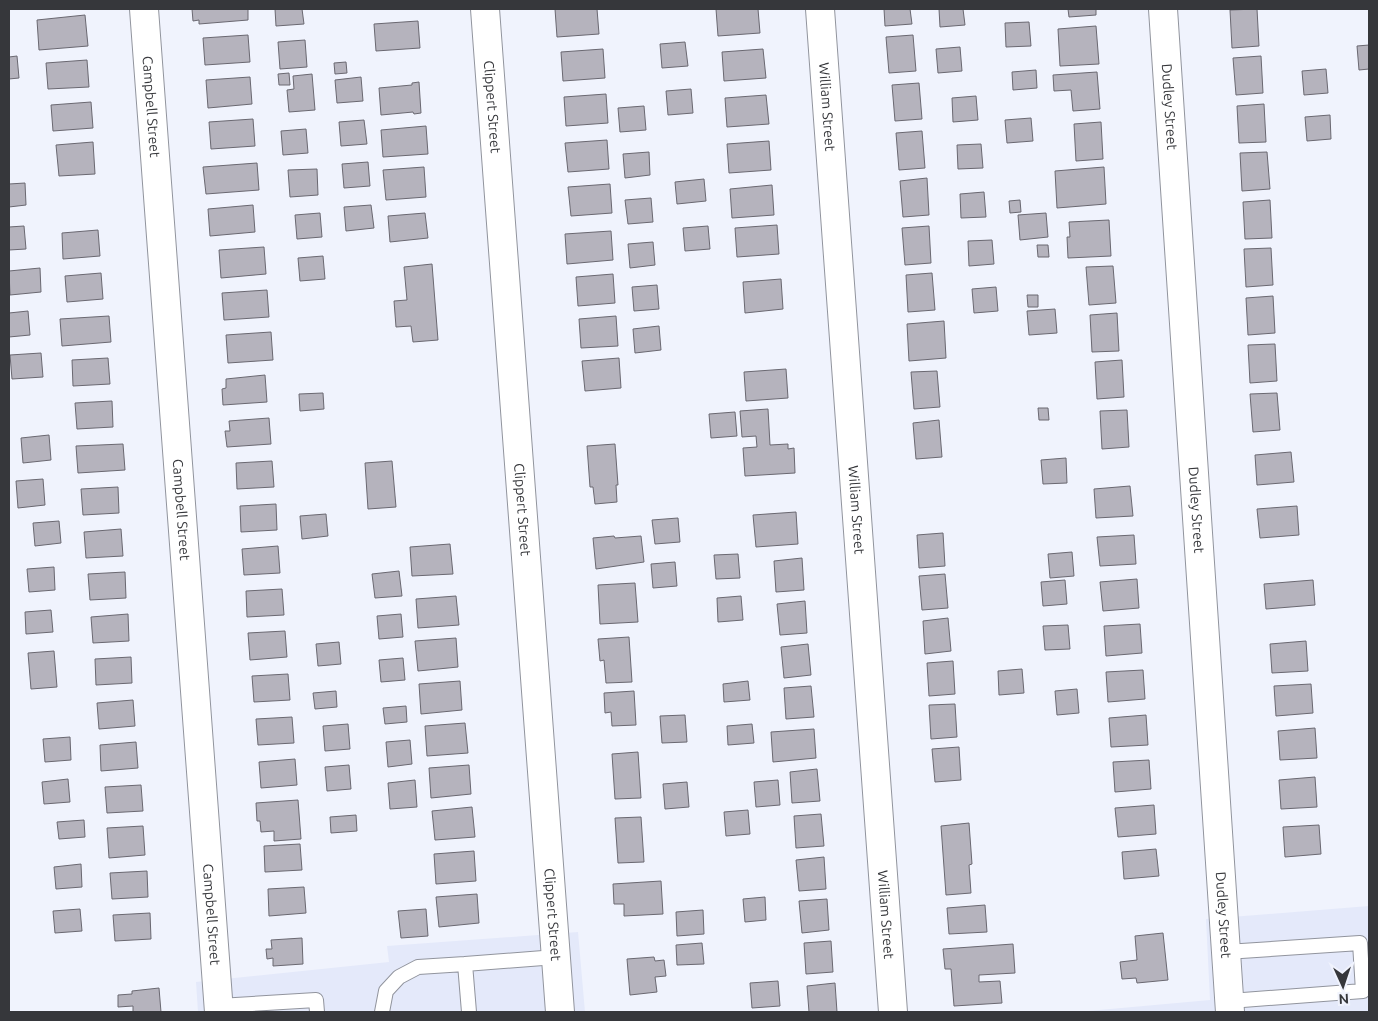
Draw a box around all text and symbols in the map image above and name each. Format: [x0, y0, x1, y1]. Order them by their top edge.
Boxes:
street label: Campbell Street [140, 55, 163, 159]
street label: Clippert Street [481, 60, 504, 154]
street label: William Street [816, 62, 838, 152]
street label: Dudley Street [1159, 63, 1180, 151]
street label: Campbell Street [170, 458, 193, 561]
street label: Clippert Street [511, 463, 534, 557]
street label: William Street [845, 465, 868, 555]
street label: Dudley Street [1186, 466, 1207, 554]
street label: Campbell Street [200, 863, 224, 966]
street label: Clippert Street [541, 868, 564, 962]
street label: William Street [875, 870, 897, 960]
street label: Dudley Street [1213, 871, 1234, 959]
north arrow [1318, 961, 1368, 1011]
text: N [1338, 991, 1349, 1007]

